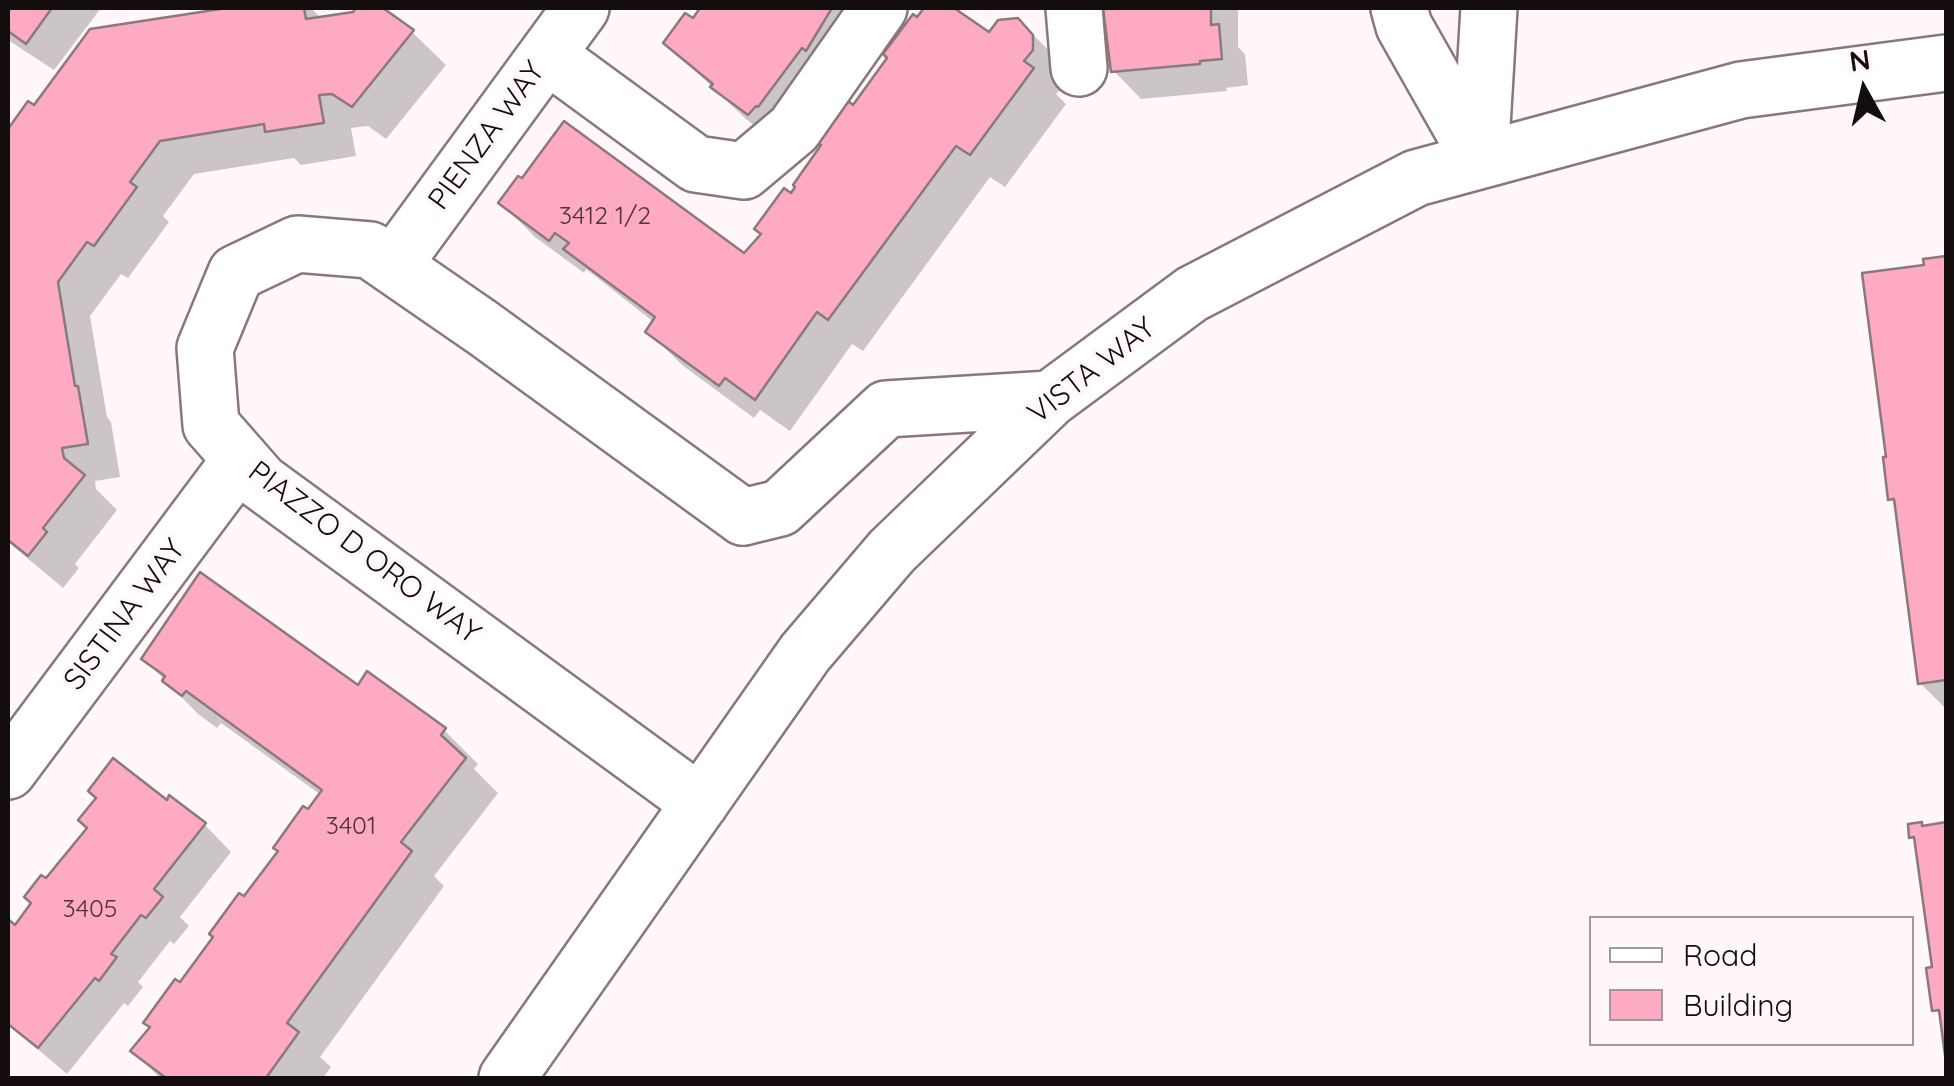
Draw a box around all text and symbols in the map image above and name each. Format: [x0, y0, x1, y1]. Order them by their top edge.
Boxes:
north arrow [1814, 40, 1914, 140]
text: N [1847, 41, 1872, 79]
street label: PIENZA WAY [421, 55, 553, 217]
house number: 3412 1/2 [559, 201, 651, 231]
street label: VISTA WAY [1021, 310, 1163, 432]
street label: PIAZZO D ORO WAY [241, 454, 487, 652]
street label: SISTINA WAY [57, 532, 193, 698]
house number: 3401 [326, 811, 376, 841]
house number: 3405 [63, 894, 117, 924]
legend [1589, 916, 1914, 1046]
text: Road [1683, 936, 1757, 974]
text: Building [1683, 986, 1793, 1024]

